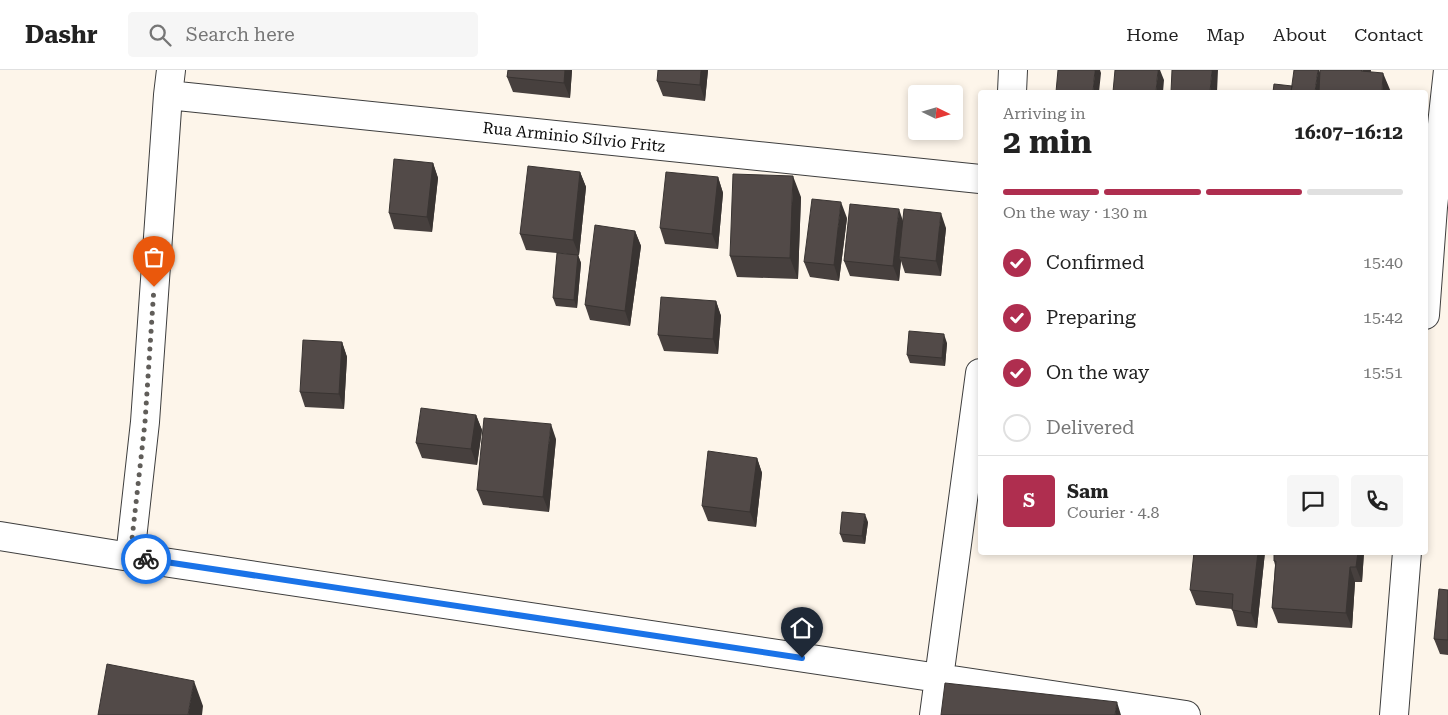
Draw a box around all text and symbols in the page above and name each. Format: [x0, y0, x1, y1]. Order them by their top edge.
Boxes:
search box [128, 12, 478, 57]
text: Dashr [25, 21, 98, 49]
icon: search [146, 21, 174, 49]
text: Search here [186, 23, 295, 46]
text: Home [1126, 24, 1178, 45]
text: Map [1206, 24, 1245, 45]
text: About [1273, 24, 1326, 45]
text: Contact [1354, 24, 1423, 45]
north arrow [908, 85, 962, 140]
map controls [908, 85, 963, 140]
text: Arriving in [1003, 104, 1086, 123]
street label: Rua Arminio Sílvio Fritz [482, 118, 667, 156]
text: 16:07–16:12 [1294, 121, 1403, 144]
text: 2 min [1003, 123, 1092, 161]
text: On the way · 130 m [1003, 203, 1148, 222]
pin [133, 236, 175, 287]
icon: bag [140, 243, 168, 271]
icon: check [1003, 249, 1031, 277]
text: Confirmed [1046, 251, 1144, 274]
text: 15:40 [1363, 253, 1403, 272]
icon: check [1003, 304, 1031, 332]
text: Preparing [1046, 306, 1136, 329]
text: 15:42 [1363, 308, 1403, 327]
icon: check [1003, 359, 1031, 387]
text: On the way [1046, 361, 1149, 384]
text: 15:51 [1363, 363, 1403, 382]
text: Delivered [1046, 416, 1134, 439]
button: chat [1287, 475, 1339, 527]
button: phone [1351, 475, 1403, 527]
text: Sam [1067, 480, 1109, 503]
text: S [1023, 489, 1035, 512]
text: Courier · 4.8 [1067, 503, 1160, 522]
courier [121, 534, 171, 584]
icon: bike [132, 545, 160, 573]
pin [781, 607, 823, 658]
icon: home [788, 614, 816, 642]

